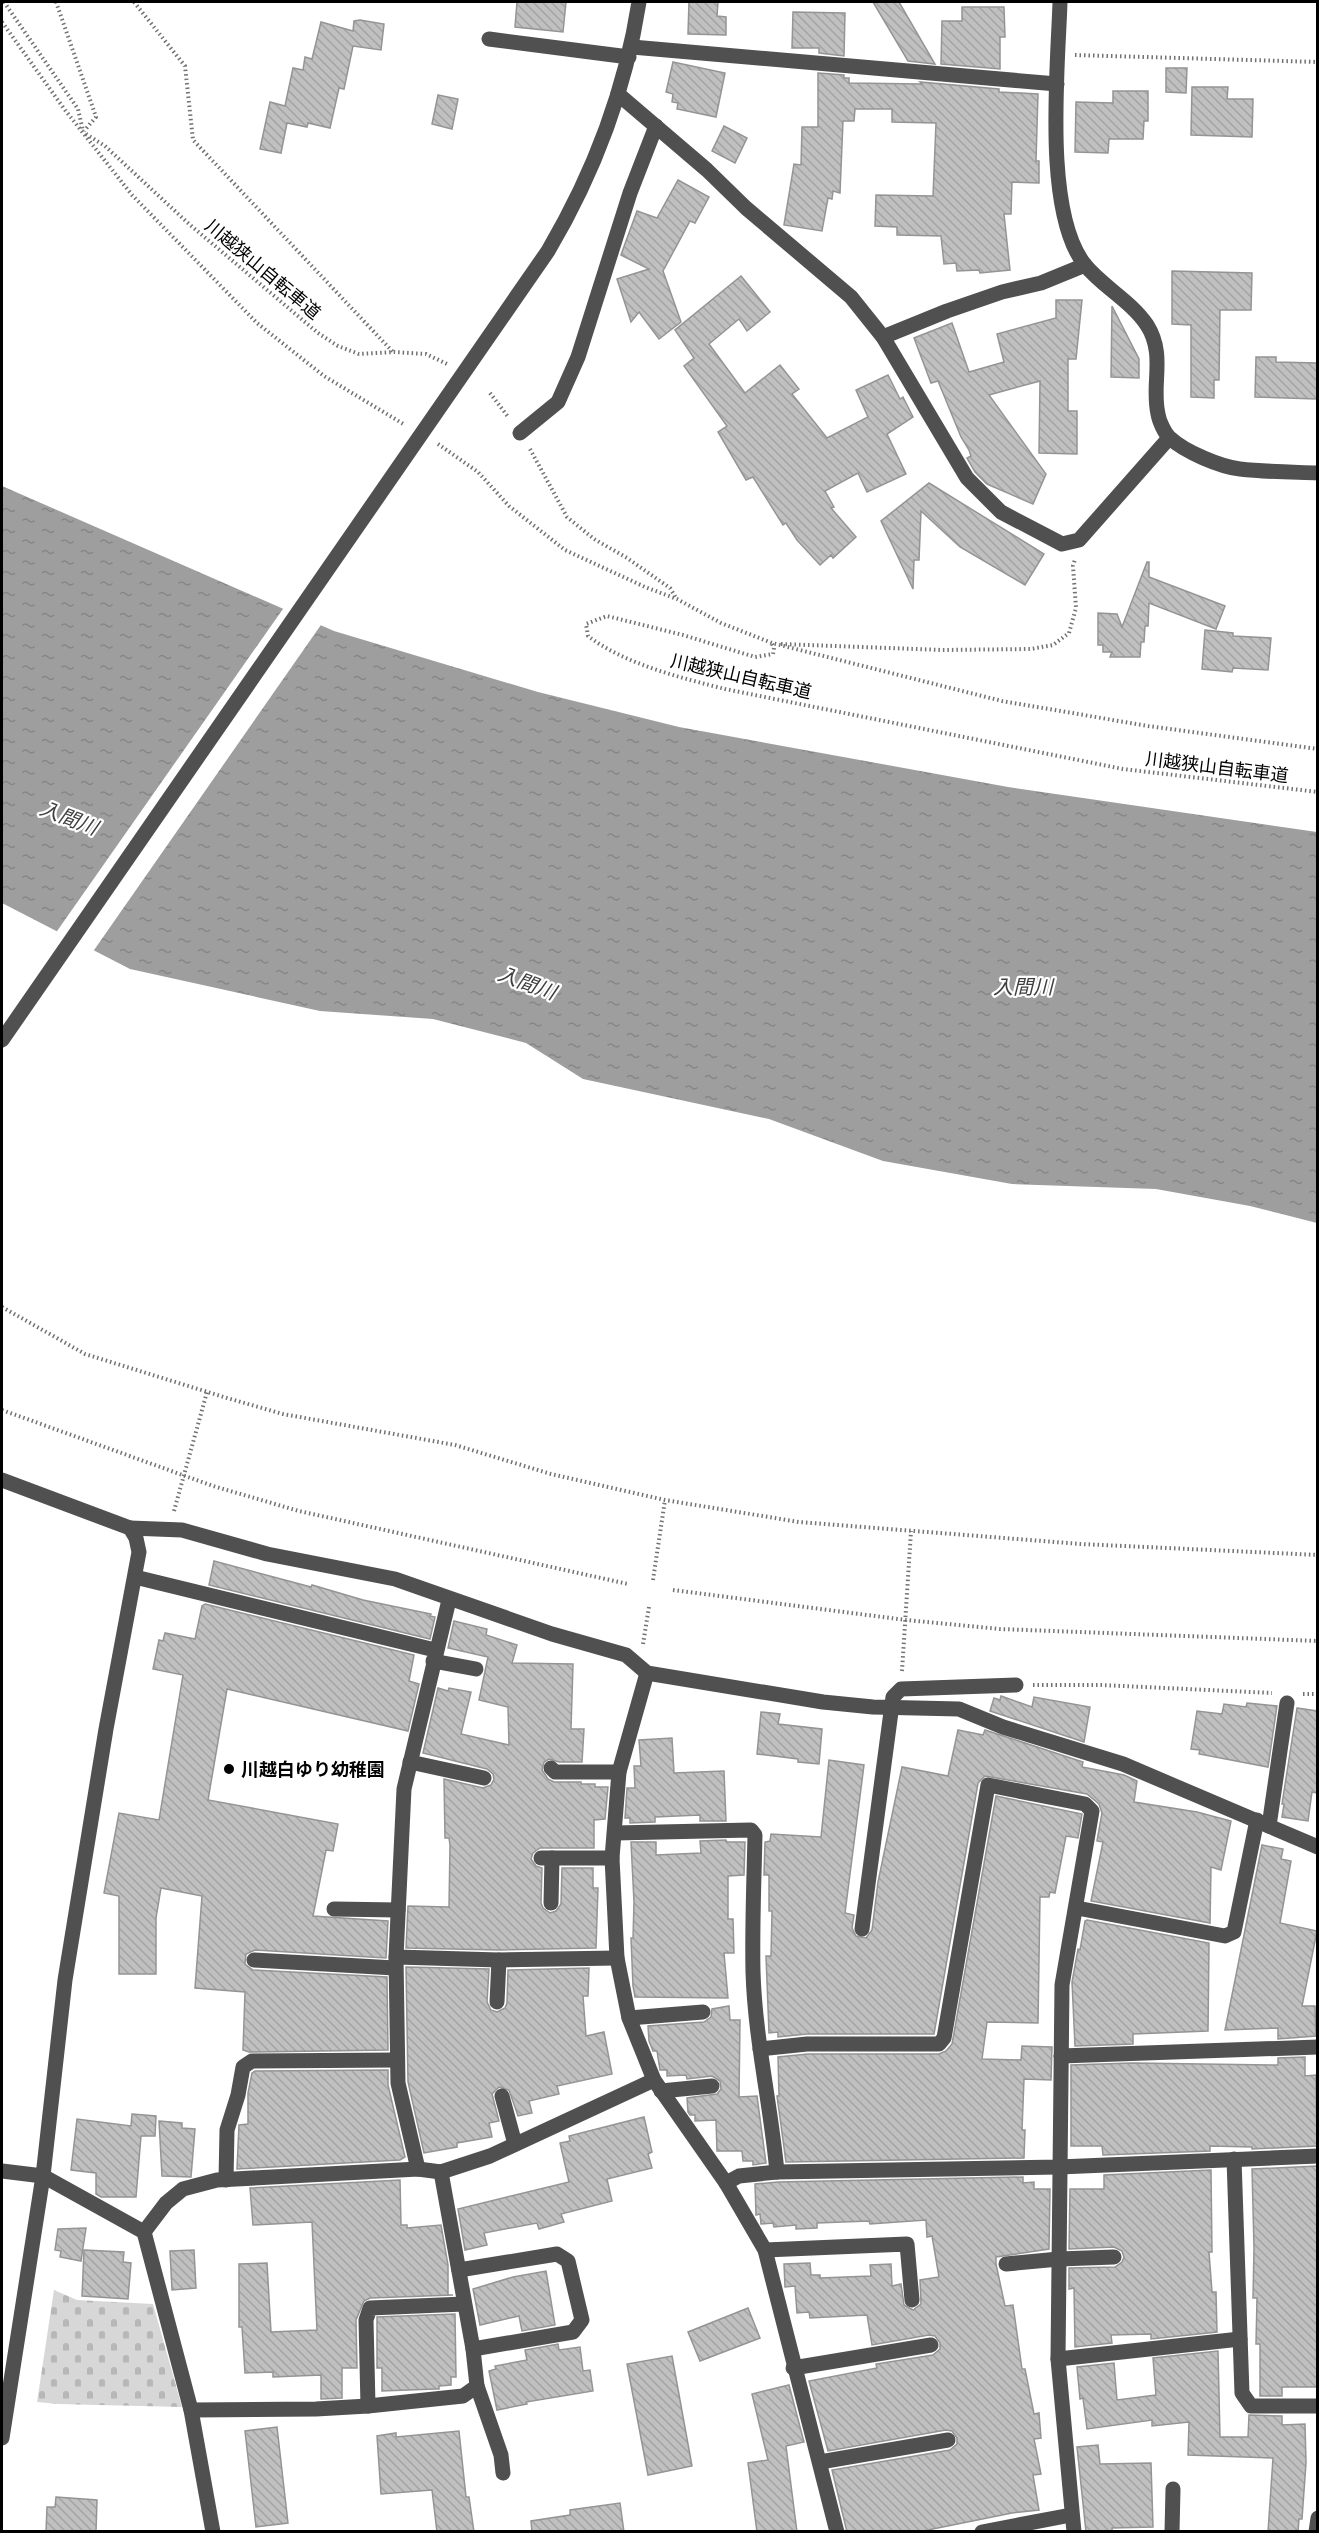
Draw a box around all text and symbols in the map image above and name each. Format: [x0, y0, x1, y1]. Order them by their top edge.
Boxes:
street label: 川越狭山自転車道 [201, 215, 325, 323]
street label: 川越狭山自転車道 [668, 650, 814, 702]
street label: 川越狭山自転車道 [1144, 748, 1290, 786]
water label: 入間川 [37, 796, 103, 841]
water label: 入間川 [495, 961, 561, 1005]
water label: 入間川 [993, 975, 1055, 999]
place label: 川越白ゆり幼稚園 [241, 1759, 385, 1780]
marker: 川越白ゆり幼稚園 [222, 1762, 236, 1776]

